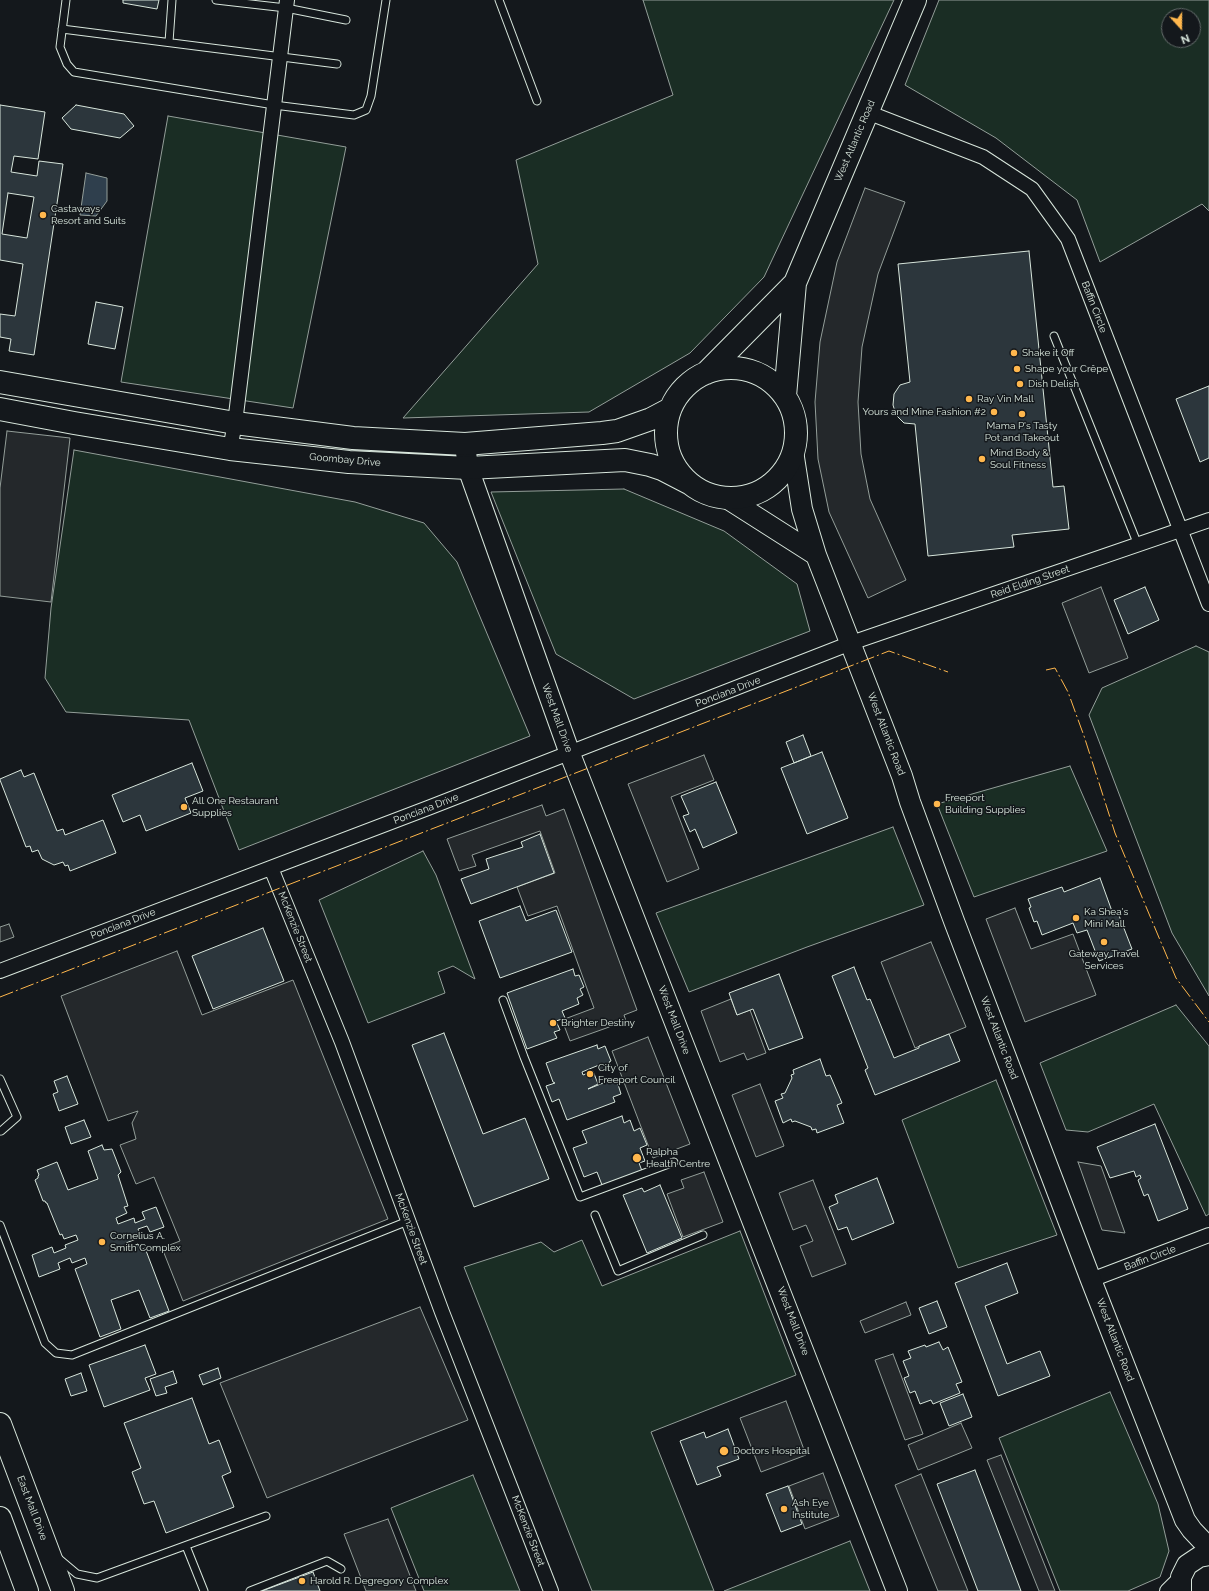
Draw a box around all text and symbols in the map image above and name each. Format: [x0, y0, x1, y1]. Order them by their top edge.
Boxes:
north arrow [1161, 8, 1201, 48]
text: N [1179, 31, 1191, 46]
street label: West Atlantic Road [832, 98, 878, 184]
place label: Castaways Resort and Suits [51, 203, 126, 226]
marker: Castaways Resort and Suits [38, 210, 48, 220]
street label: Baffin Circle [1079, 280, 1109, 334]
place label: Shake it Off [1022, 347, 1074, 359]
marker: Shake it Off [1009, 348, 1019, 358]
place label: Shape your Crêpe [1025, 363, 1108, 375]
marker: Shape your Crêpe [1012, 364, 1022, 374]
place label: Dish Delish [1028, 378, 1079, 390]
marker: Dish Delish [1015, 379, 1025, 389]
place label: Ray Vin Mall [977, 393, 1034, 405]
marker: Ray Vin Mall [964, 394, 974, 404]
place label: Yours and Mine Fashion #2 [863, 406, 986, 418]
marker: Yours and Mine Fashion #2 [989, 407, 999, 417]
marker: Mama P's Tasty Pot and Takeout [1017, 409, 1027, 419]
place label: Mama P's Tasty Pot and Takeout [985, 420, 1059, 444]
place label: Mind Body & Soul Fitness [990, 447, 1049, 470]
street label: Goombay Drive [309, 451, 381, 469]
marker: Mind Body & Soul Fitness [977, 454, 987, 464]
street label: Reid Elding Street [989, 563, 1071, 601]
street label: Ponciana Drive [694, 674, 762, 710]
street label: West Mall Drive [539, 682, 575, 754]
street label: West Atlantic Road [865, 691, 907, 777]
street label: Ponciana Drive [392, 791, 460, 827]
place label: Freeport Building Supplies [945, 792, 1025, 816]
place label: All One Restaurant Supplies [192, 795, 278, 818]
marker: Freeport Building Supplies [932, 799, 942, 809]
marker: All One Restaurant Supplies [179, 802, 189, 812]
street label: McKenzie Street [275, 890, 315, 964]
street label: Ponciana Drive [89, 906, 157, 942]
place label: Ka Shea's Mini Mall [1084, 906, 1128, 930]
marker: Ka Shea's Mini Mall [1071, 913, 1081, 923]
marker: Gateway Travel Services [1099, 937, 1109, 947]
place label: Gateway Travel Services [1069, 948, 1139, 972]
street label: West Mall Drive [655, 984, 693, 1056]
street label: West Atlantic Road [978, 995, 1020, 1081]
place label: Brighter Destiny [561, 1017, 635, 1029]
marker: Brighter Destiny [548, 1018, 558, 1028]
place label: City of Freeport Council [598, 1062, 675, 1086]
marker: City of Freeport Council [585, 1069, 595, 1079]
place label: Ralpha Health Centre [646, 1146, 710, 1170]
marker: Ralpha Health Centre [631, 1152, 643, 1164]
street label: McKenzie Street [392, 1192, 430, 1266]
place label: Cornelius A. Smith Complex [110, 1230, 181, 1254]
marker: Cornelius A. Smith Complex [97, 1237, 107, 1247]
street label: Baffin Circle [1123, 1243, 1177, 1273]
street label: West Mall Drive [774, 1285, 812, 1357]
street label: West Atlantic Road [1094, 1297, 1136, 1383]
marker: Doctors Hospital [718, 1445, 730, 1457]
place label: Doctors Hospital [733, 1445, 810, 1457]
street label: East Mall Drive [14, 1474, 50, 1542]
street label: McKenzie Street [509, 1494, 547, 1568]
place label: Ash Eye Institute [792, 1497, 829, 1520]
marker: Ash Eye Institute [779, 1504, 789, 1514]
place label: Harold R. Degregory Complex [310, 1575, 448, 1587]
marker: Harold R. Degregory Complex [297, 1576, 307, 1586]

